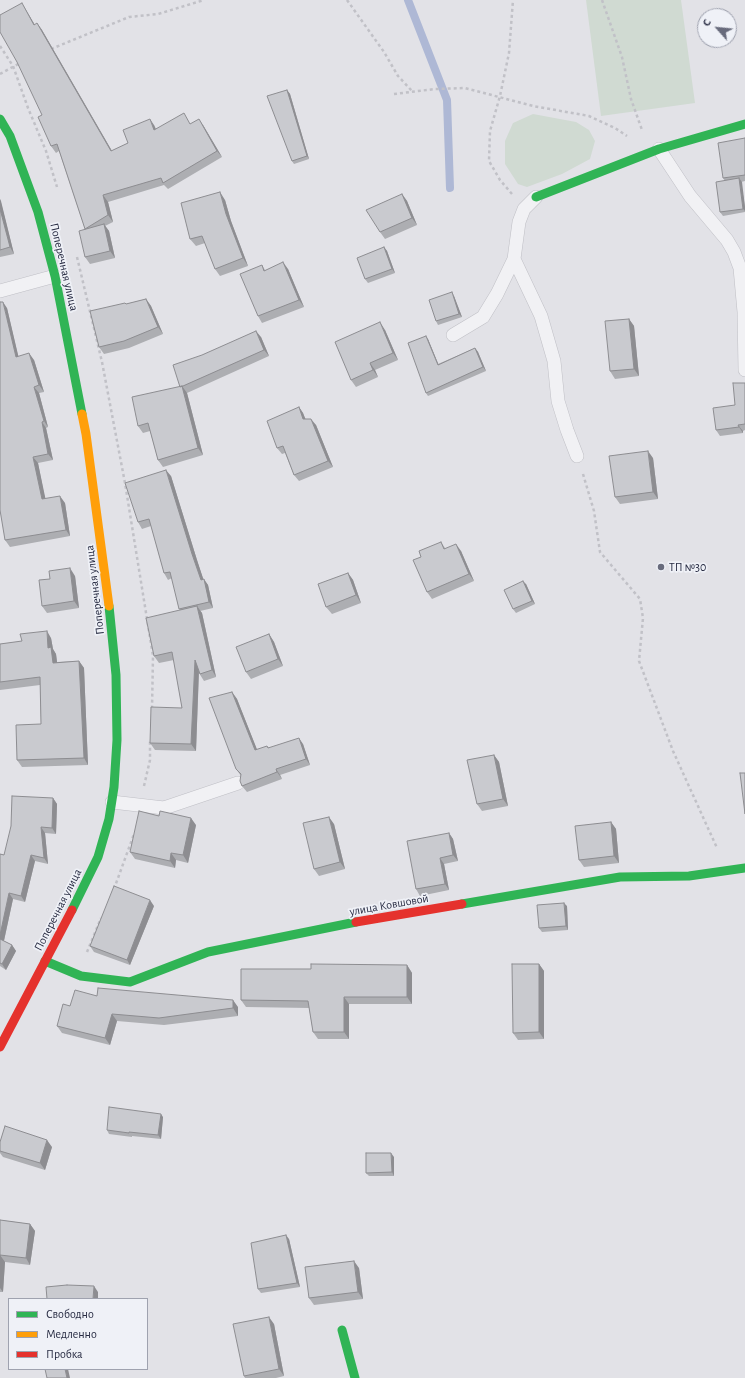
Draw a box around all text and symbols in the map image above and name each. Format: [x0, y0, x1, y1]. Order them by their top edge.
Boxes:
north arrow [697, 8, 737, 48]
text: С [700, 18, 713, 28]
street label: Поперечная улица [47, 221, 81, 313]
street label: Поперечная улица [82, 544, 108, 636]
place label: ТП №30 [669, 560, 706, 574]
marker: ТП №30 [656, 562, 666, 572]
street label: Поперечная улица [31, 867, 85, 953]
street label: улица Ковшовой [348, 891, 430, 919]
legend [8, 1298, 148, 1370]
text: Свободно [46, 1308, 94, 1320]
text: Медленно [46, 1328, 97, 1340]
text: Пробка [46, 1348, 83, 1360]

